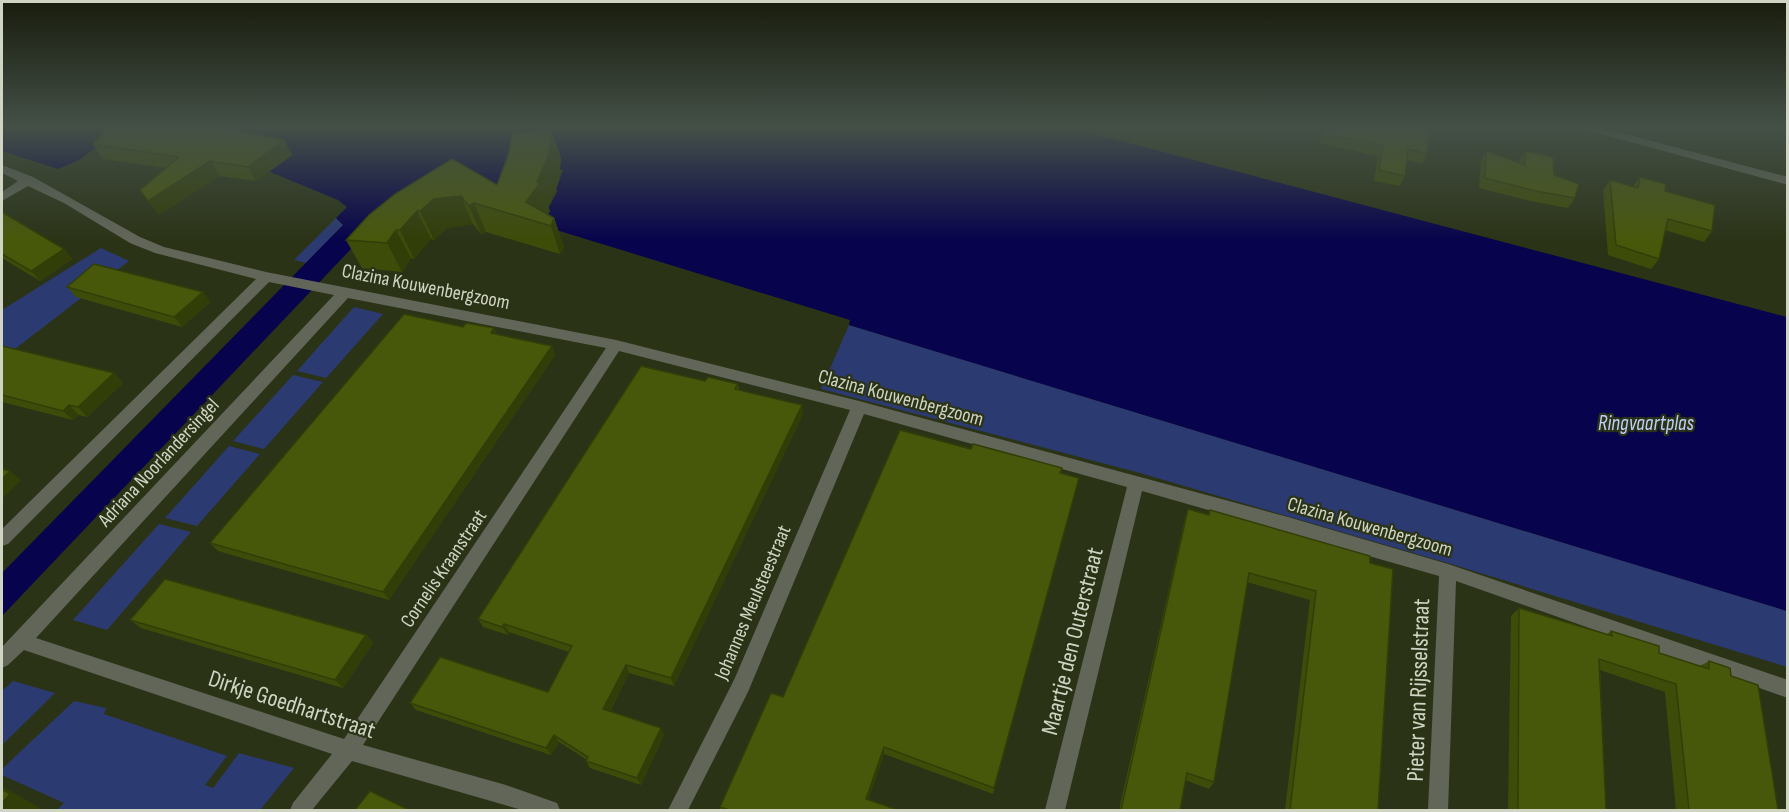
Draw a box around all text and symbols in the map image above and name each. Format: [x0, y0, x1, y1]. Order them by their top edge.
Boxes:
street label: Clazina Kouwenbergzoom [340, 259, 512, 315]
street label: Clazina Kouwenbergzoom [815, 364, 986, 432]
street label: Adriana Noorlandersingel [92, 394, 224, 533]
water label: Ringvaartplas [1598, 411, 1695, 436]
street label: Clazina Kouwenbergzoom [1285, 492, 1455, 562]
street label: Cornelis Kraanstraat [396, 505, 492, 632]
street label: Johannes Meulsteestraat [709, 521, 796, 684]
street label: Maartje den Outerstraat [1035, 544, 1110, 738]
street label: Pieter van Rijsselstraat [1401, 598, 1436, 782]
street label: Dirkje Goedhartstraat [205, 664, 379, 745]

